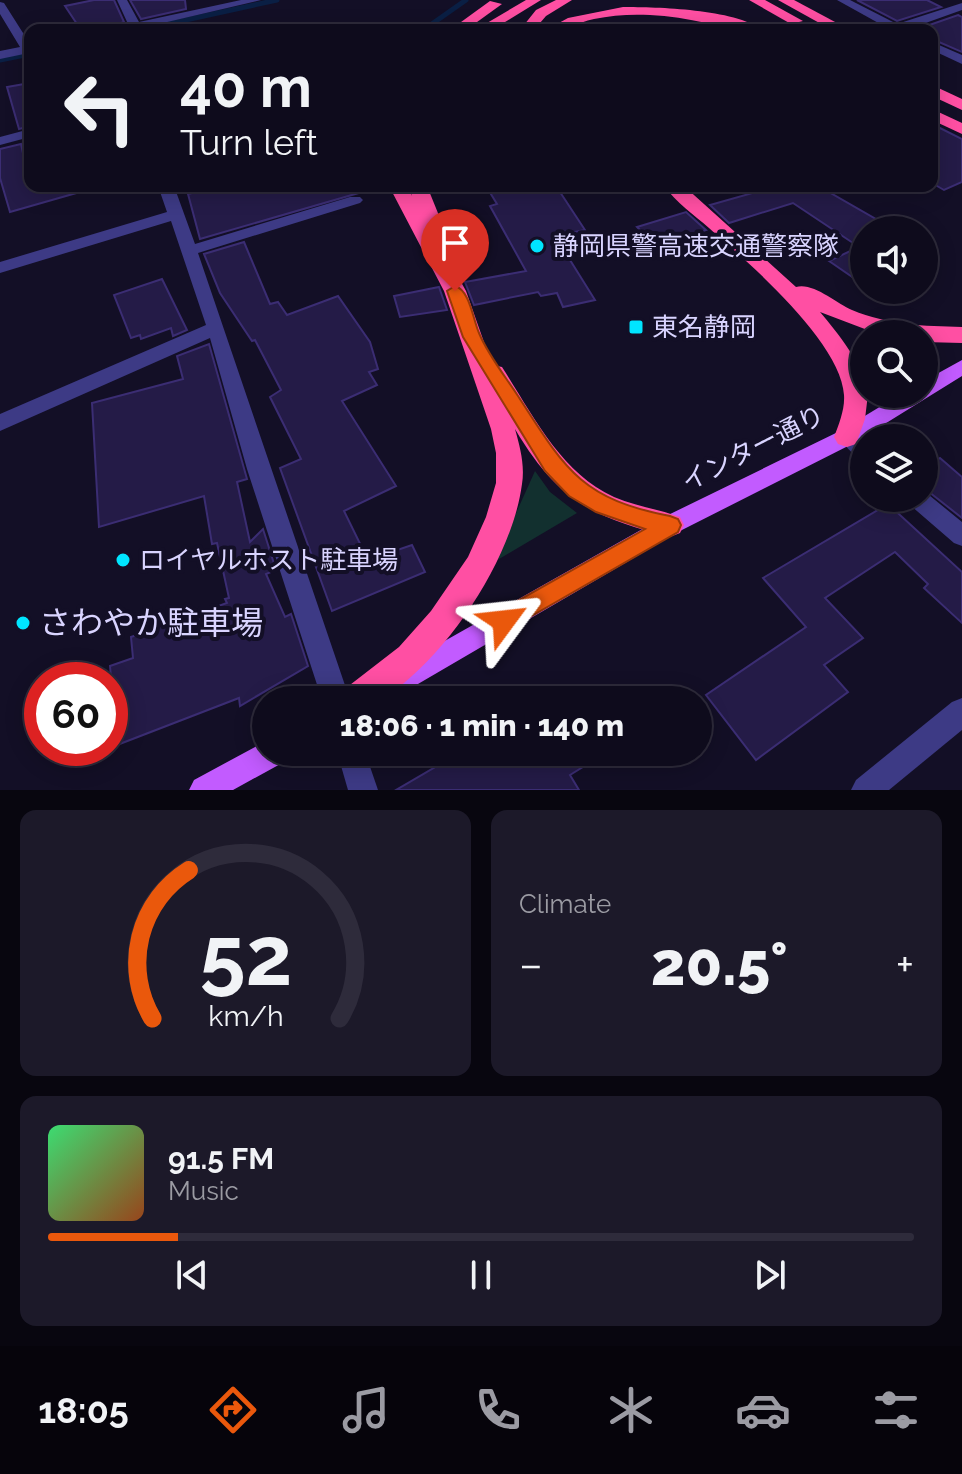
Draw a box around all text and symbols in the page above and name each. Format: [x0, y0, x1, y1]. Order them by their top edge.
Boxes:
text: 40 m [180, 54, 312, 120]
icon: left [48, 56, 152, 160]
text: Turn left [180, 121, 318, 163]
pin [421, 209, 489, 291]
map controls [850, 216, 938, 512]
button: sound [850, 216, 938, 304]
icon: arrive [433, 221, 477, 265]
place label: 静岡県警高速交通警察隊 [553, 231, 839, 261]
marker: 静岡県警高速交通警察隊 [528, 237, 546, 255]
place label: 東名静岡 [652, 312, 756, 342]
marker: 東名静岡 [627, 318, 645, 336]
button: search [850, 320, 938, 408]
street label: インター通り [677, 399, 829, 497]
button: layers [850, 424, 938, 512]
place label: ロイヤルホスト駐車場 [139, 545, 398, 575]
marker: ロイヤルホスト駐車場 [114, 551, 132, 569]
position arrow [462, 579, 546, 663]
place label: さわやか駐車場 [39, 604, 263, 641]
marker: さわやか駐車場 [14, 614, 32, 632]
speed limit sign: 60 [24, 662, 128, 766]
text: 18:06 · 1 min · 140 m [340, 708, 624, 743]
text: Climate [519, 889, 611, 919]
text: 52 [199, 907, 292, 1004]
text: 20.5° [651, 929, 788, 999]
text: − [519, 939, 543, 990]
text: + [896, 939, 914, 990]
text: km/h [208, 999, 283, 1033]
text: 91.5 FM [168, 1141, 274, 1176]
text: Music [168, 1176, 239, 1206]
icon: previous [170, 1253, 214, 1297]
icon: pause [459, 1253, 503, 1297]
icon: next [748, 1253, 792, 1297]
icon: directions [205, 1382, 261, 1438]
icon: music [338, 1382, 394, 1438]
icon: phone [470, 1382, 526, 1438]
icon: climate [603, 1382, 659, 1438]
icon: car [735, 1382, 791, 1438]
icon: filters [868, 1382, 924, 1438]
text: 18:05 [38, 1389, 129, 1431]

